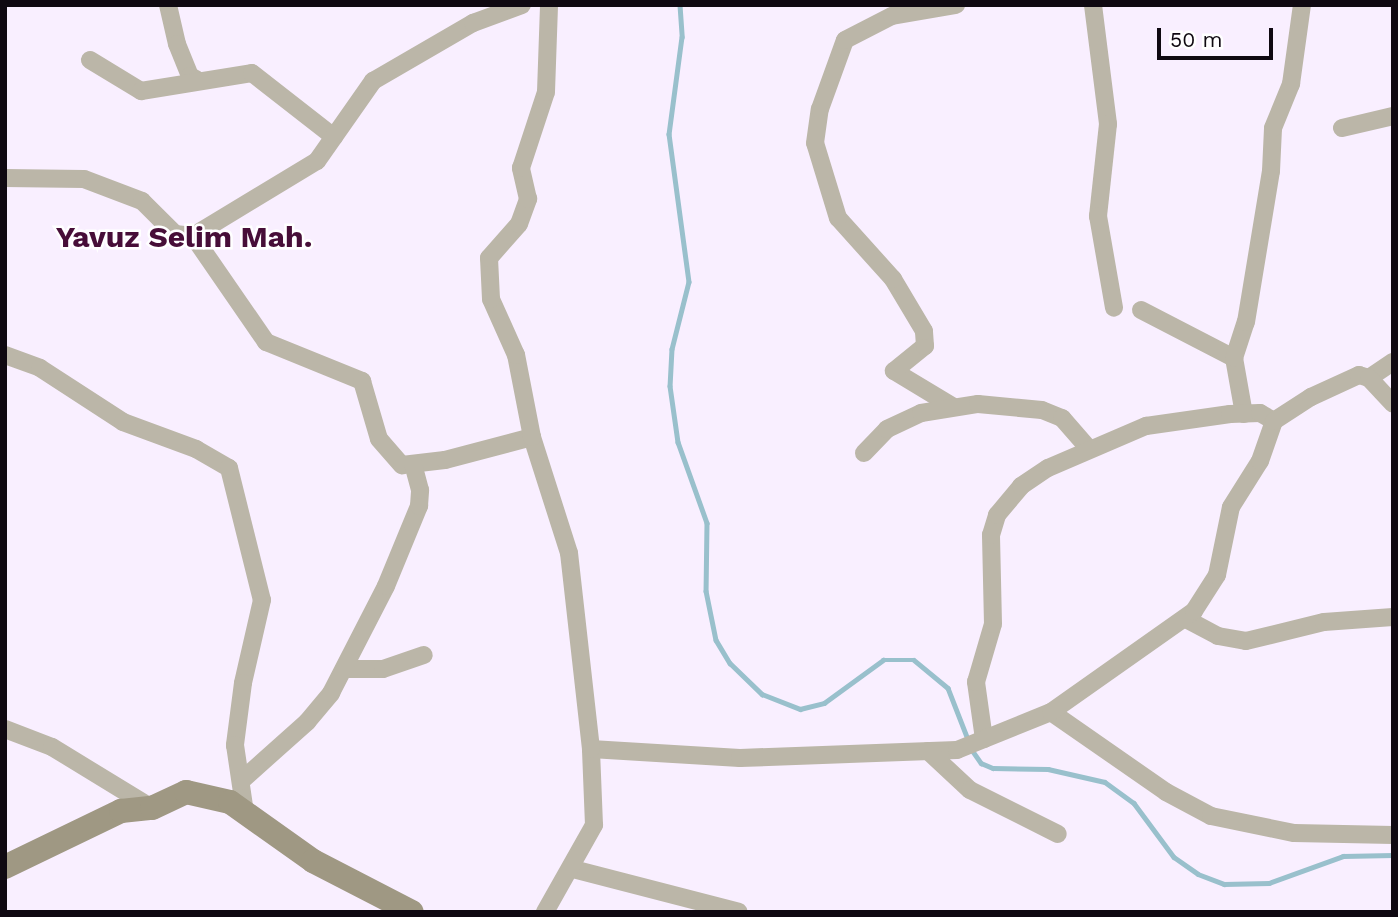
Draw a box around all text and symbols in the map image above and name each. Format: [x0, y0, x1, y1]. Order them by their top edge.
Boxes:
scale bar [1160, 14, 1276, 58]
text: 50 m [1170, 27, 1222, 52]
district label: Yavuz Selim Mah. [56, 219, 312, 255]

